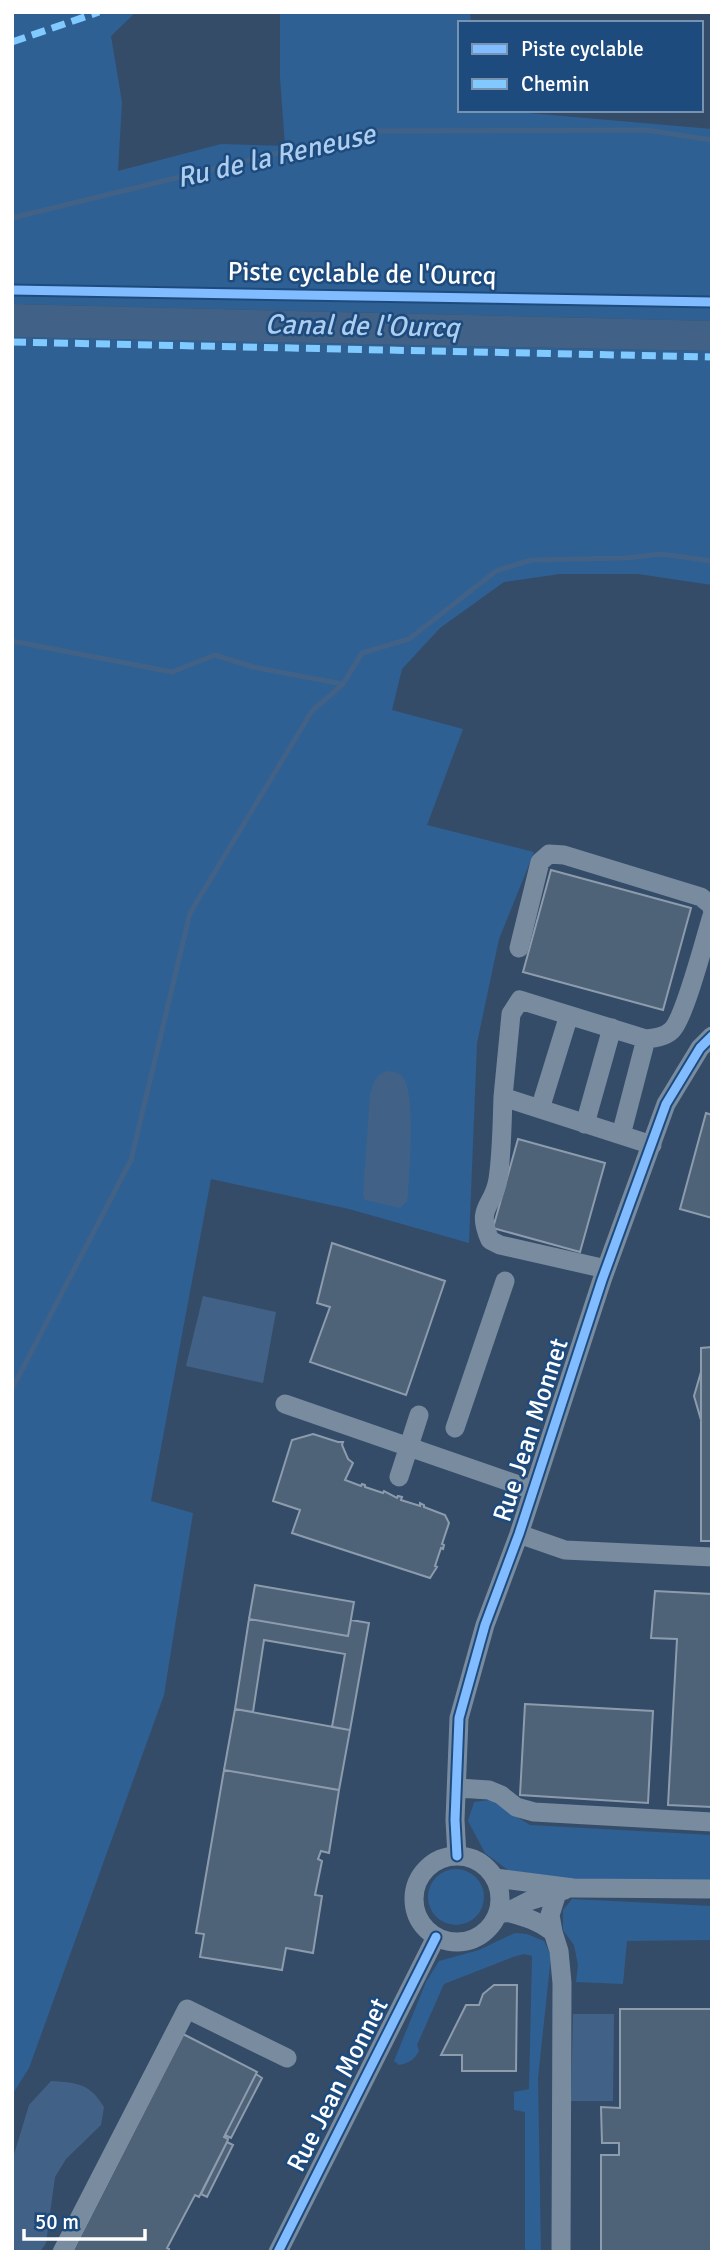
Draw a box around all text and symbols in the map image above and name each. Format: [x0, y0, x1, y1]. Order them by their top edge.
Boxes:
legend [458, 21, 703, 112]
text: Piste cyclable [521, 36, 644, 62]
text: Chemin [521, 71, 590, 97]
water label: Ru de la Reneuse [173, 116, 380, 195]
street label: Piste cyclable de l'Ourcq [227, 256, 497, 292]
water label: Canal de l'Ourcq [264, 307, 462, 345]
street label: Rue Jean Monnet [486, 1334, 576, 1526]
street label: Rue Jean Monnet [280, 1993, 396, 2177]
scale bar [24, 2198, 145, 2242]
text: 50 m [35, 2209, 79, 2235]

